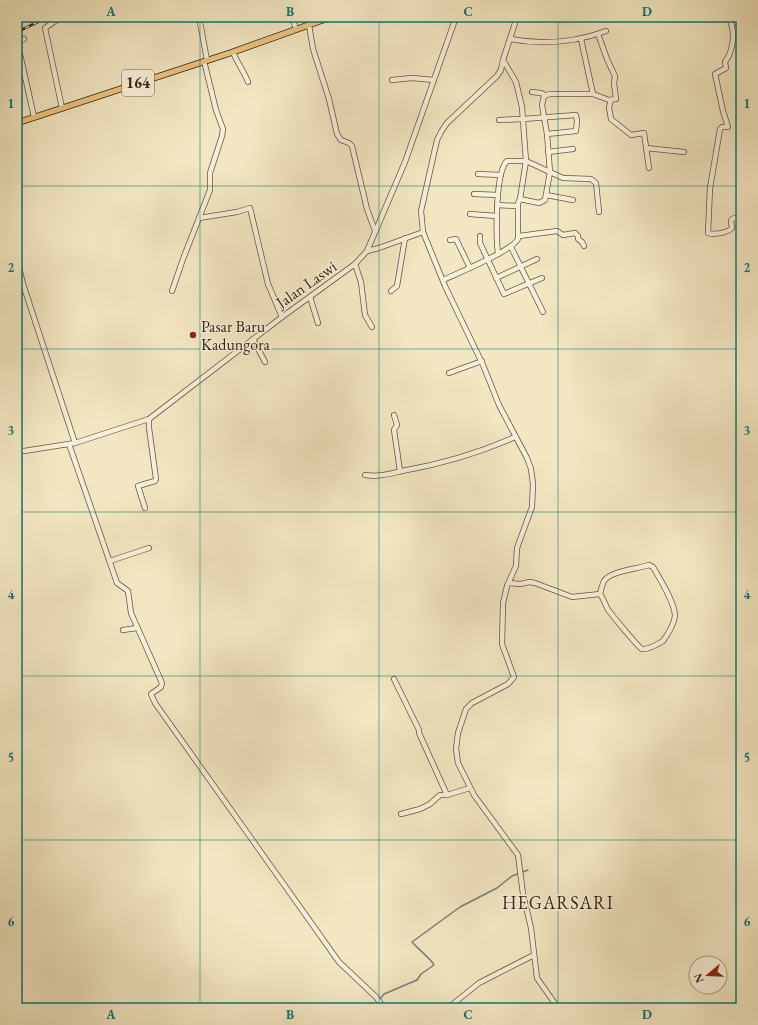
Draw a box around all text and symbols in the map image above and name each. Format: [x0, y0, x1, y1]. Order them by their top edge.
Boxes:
text: A [105, 3, 116, 20]
text: B [286, 3, 294, 20]
text: C [463, 3, 473, 20]
text: D [642, 3, 652, 20]
road number: 164 [122, 70, 154, 96]
text: 1 [8, 95, 15, 112]
text: 1 [744, 95, 751, 112]
street label: Jalan Laswi [270, 256, 341, 314]
text: 2 [8, 259, 15, 276]
text: 2 [744, 259, 751, 276]
place label: Pasar Baru Kadungora [201, 316, 270, 355]
marker: Pasar Baru Kadungora [188, 330, 198, 340]
text: 3 [8, 422, 15, 439]
text: 3 [744, 422, 751, 439]
text: 4 [8, 586, 15, 603]
text: 4 [744, 586, 751, 603]
text: 5 [8, 749, 14, 766]
text: 5 [744, 749, 750, 766]
district label: HEGARSARI [502, 891, 614, 914]
text: 6 [8, 913, 15, 930]
text: 6 [744, 913, 751, 930]
north arrow [688, 955, 728, 995]
text: N [690, 972, 707, 985]
text: A [105, 1006, 116, 1023]
text: B [286, 1006, 294, 1023]
text: C [463, 1006, 473, 1023]
text: D [642, 1006, 652, 1023]

